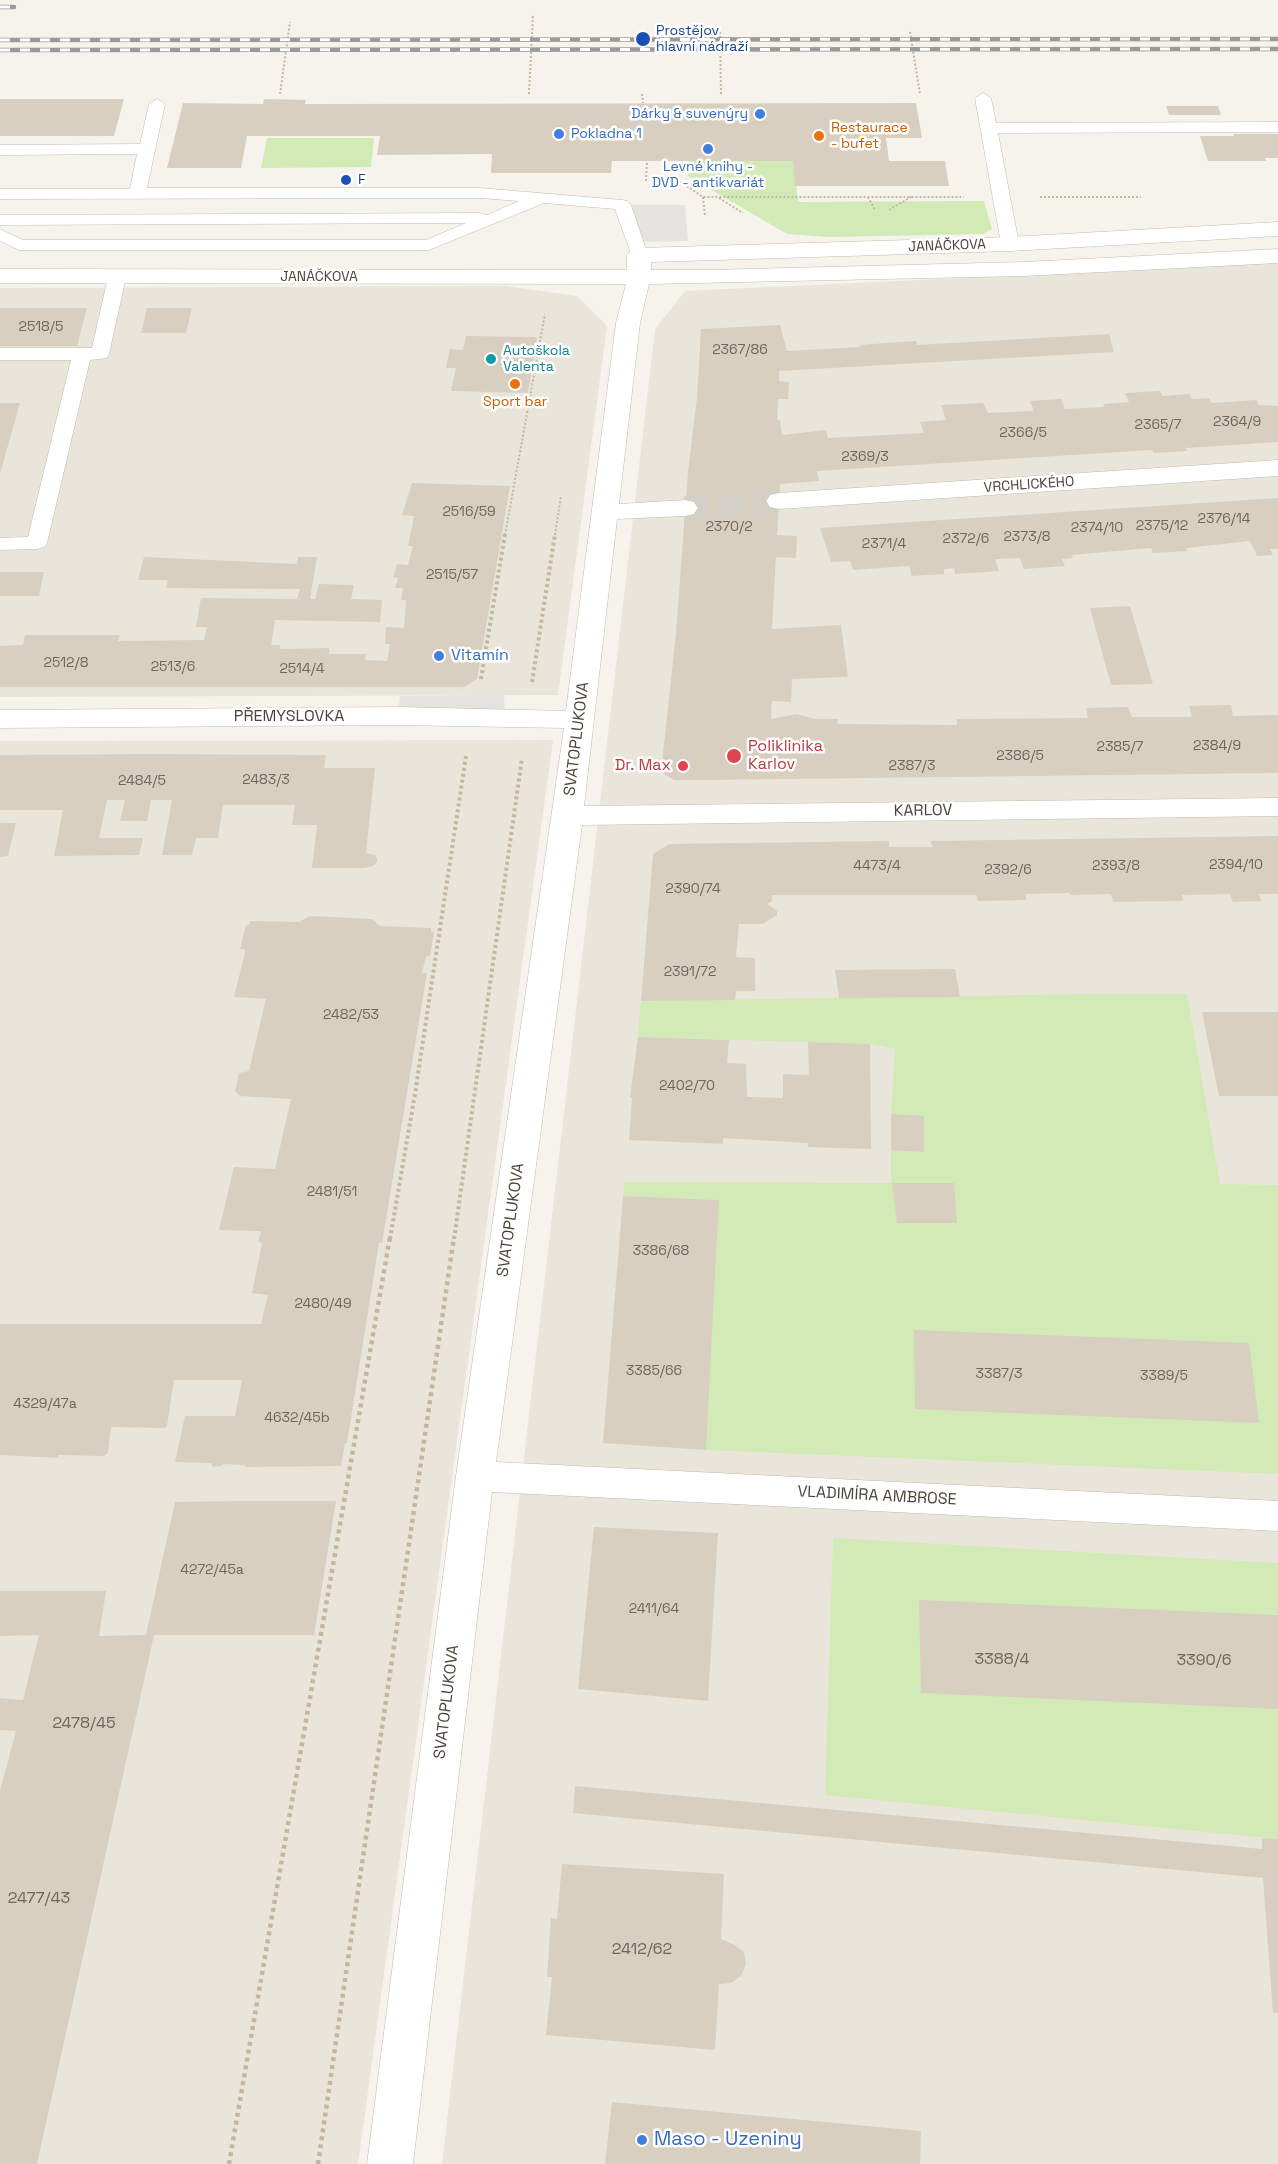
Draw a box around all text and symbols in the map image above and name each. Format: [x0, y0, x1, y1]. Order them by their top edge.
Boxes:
place label: Prostějov hlavní nádraží [656, 23, 748, 56]
marker: Prostějov hlavní nádraží [634, 30, 652, 48]
place label: Dárky & suvenýry [631, 106, 748, 122]
marker: Dárky & suvenýry [753, 107, 767, 121]
place label: Restaurace - bufet [831, 120, 908, 152]
place label: Pokladna 1 [571, 126, 642, 142]
marker: Pokladna 1 [552, 127, 566, 141]
marker: Restaurace - bufet [812, 129, 826, 143]
marker: Levné knihy - DVD - antikvariát [701, 142, 715, 156]
place label: Levné knihy - DVD - antikvariát [652, 159, 764, 192]
place label: F [358, 172, 366, 188]
marker: F [339, 173, 353, 187]
street label: JANÁČKOVA [908, 236, 986, 256]
street label: JANÁČKOVA [280, 269, 358, 285]
house number: 2518/5 [19, 319, 63, 335]
house number: 2367/86 [712, 342, 768, 358]
place label: Autoškola Valenta [503, 343, 570, 376]
marker: Autoškola Valenta [484, 352, 498, 366]
marker: Sport bar [508, 377, 522, 391]
place label: Sport bar [483, 394, 547, 410]
house number: 2364/9 [1213, 414, 1261, 430]
house number: 2365/7 [1135, 417, 1181, 433]
house number: 2366/5 [999, 425, 1047, 441]
house number: 2369/3 [841, 449, 889, 465]
street label: VRCHLICKÉHO [983, 473, 1075, 497]
house number: 2516/59 [442, 504, 496, 520]
house number: 2376/14 [1198, 511, 1250, 527]
house number: 2375/12 [1136, 518, 1188, 534]
house number: 2370/2 [705, 519, 753, 535]
house number: 2374/10 [1071, 520, 1123, 536]
house number: 2373/8 [1003, 529, 1051, 545]
house number: 2372/6 [943, 531, 989, 547]
house number: 2371/4 [862, 536, 906, 552]
house number: 2515/57 [426, 567, 478, 583]
place label: Vitamín [451, 646, 509, 666]
marker: Vitamín [432, 649, 446, 663]
house number: 2512/8 [44, 655, 88, 671]
house number: 2513/6 [151, 659, 195, 675]
house number: 2514/4 [279, 661, 325, 677]
street label: SVATOPLUKOVA [560, 681, 594, 797]
street label: PŘEMYSLOVKA [234, 707, 344, 727]
place label: Poliklinika Karlov [748, 737, 823, 775]
house number: 2384/9 [1193, 738, 1241, 754]
house number: 2385/7 [1096, 739, 1144, 755]
marker: Poliklinika Karlov [725, 747, 743, 765]
house number: 2386/5 [996, 748, 1044, 764]
place label: Dr. Max [615, 756, 671, 776]
house number: 2387/3 [889, 758, 935, 774]
marker: Dr. Max [676, 759, 690, 773]
house number: 2483/3 [242, 772, 290, 788]
house number: 2484/5 [118, 773, 166, 789]
street label: KARLOV [893, 801, 953, 821]
house number: 2394/10 [1209, 857, 1263, 873]
house number: 4473/4 [853, 858, 901, 874]
house number: 2393/8 [1092, 858, 1140, 874]
house number: 2392/6 [984, 862, 1032, 878]
house number: 2390/74 [665, 881, 721, 897]
house number: 2391/72 [664, 964, 716, 980]
house number: 2482/53 [323, 1007, 379, 1023]
house number: 2402/70 [659, 1078, 715, 1094]
street label: SVATOPLUKOVA [494, 1162, 528, 1278]
house number: 2481/51 [307, 1184, 357, 1200]
house number: 3386/68 [633, 1243, 689, 1259]
house number: 2480/49 [295, 1296, 351, 1312]
house number: 3385/66 [626, 1363, 682, 1379]
house number: 3387/3 [975, 1366, 1023, 1382]
house number: 3389/5 [1140, 1368, 1188, 1384]
house number: 4329/47a [13, 1396, 77, 1412]
house number: 4632/45b [264, 1410, 330, 1426]
street label: VLADIMÍRA AMBROSE [797, 1482, 957, 1510]
house number: 4272/45a [180, 1562, 244, 1578]
house number: 2411/64 [629, 1601, 679, 1617]
street label: SVATOPLUKOVA [430, 1644, 464, 1760]
house number: 3388/4 [974, 1650, 1030, 1670]
house number: 3390/6 [1176, 1651, 1232, 1671]
house number: 2478/45 [52, 1714, 116, 1734]
house number: 2477/43 [8, 1889, 70, 1909]
house number: 2412/62 [612, 1940, 672, 1960]
place label: Maso - Uzeniny [654, 2128, 802, 2152]
marker: Maso - Uzeniny [635, 2133, 649, 2147]

